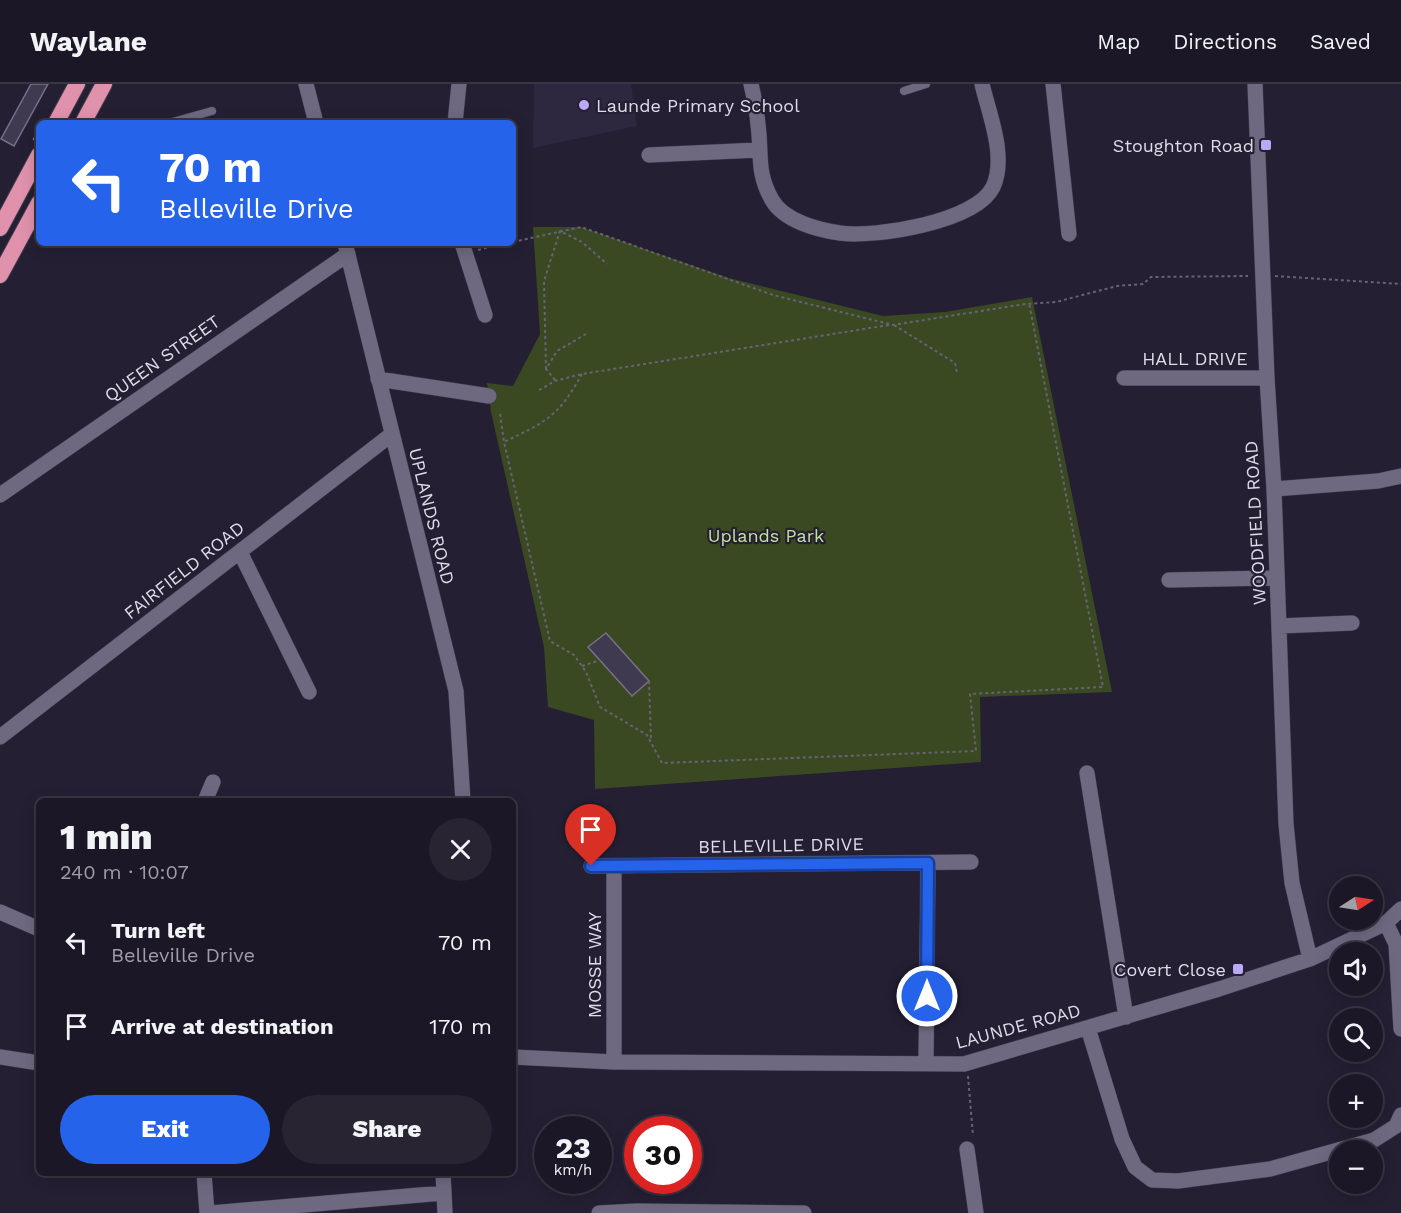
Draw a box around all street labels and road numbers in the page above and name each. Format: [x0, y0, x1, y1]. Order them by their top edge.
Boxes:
street label: QUEEN STREET [100, 310, 224, 406]
street label: HALL DRIVE [1142, 348, 1248, 369]
street label: WOODFIELD ROAD [1240, 440, 1270, 606]
street label: UPLANDS ROAD [405, 446, 459, 586]
street label: FAIRFIELD ROAD [120, 517, 248, 623]
street label: BELLEVILLE DRIVE [698, 833, 864, 857]
street label: MOSSE WAY [584, 911, 605, 1018]
street label: LAUNDE ROAD [953, 999, 1083, 1053]

